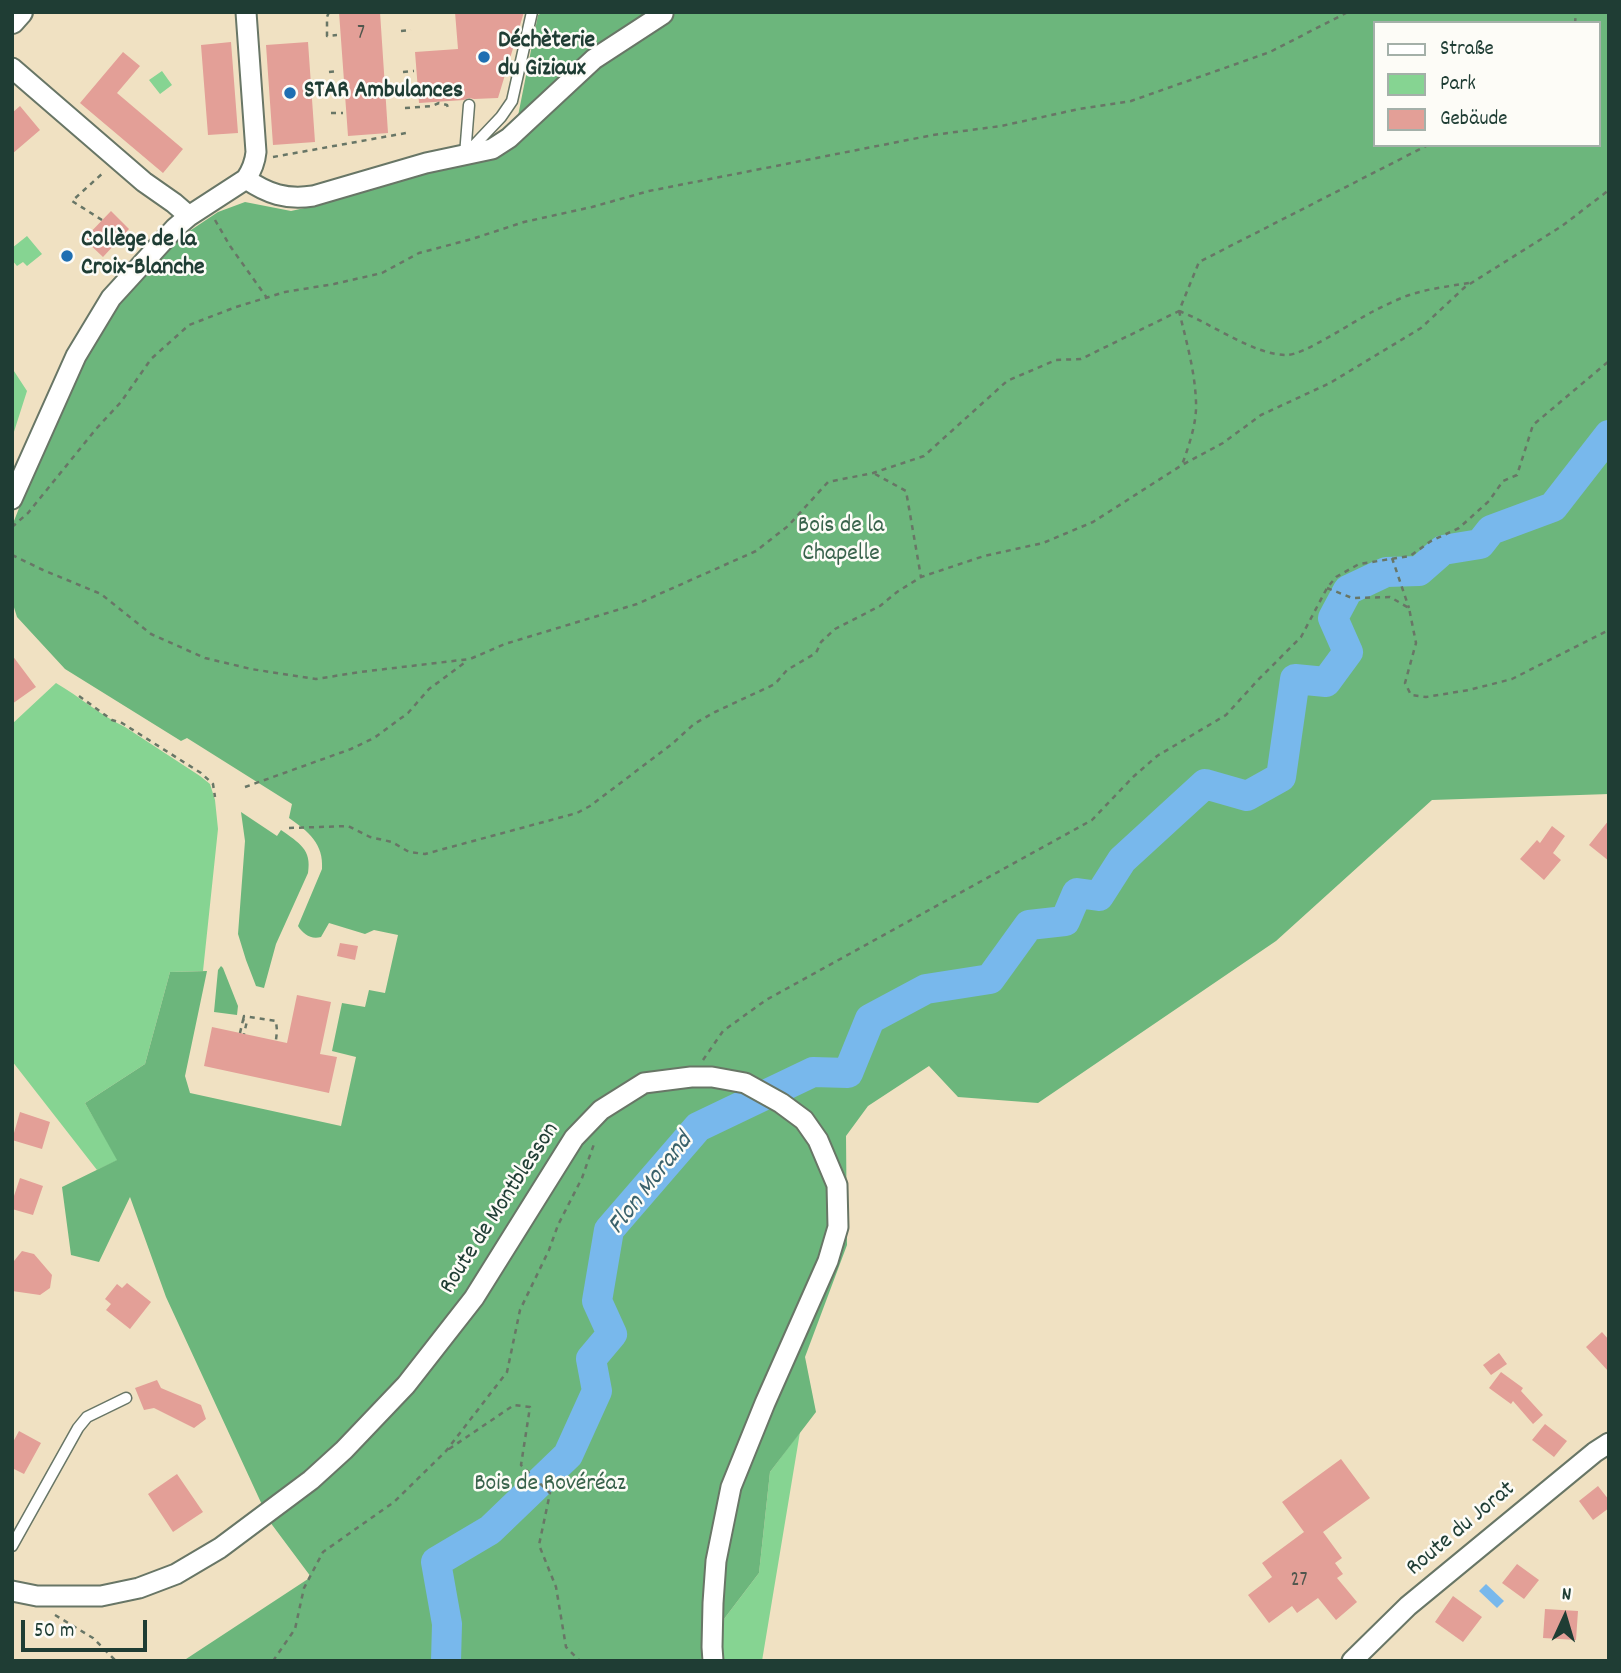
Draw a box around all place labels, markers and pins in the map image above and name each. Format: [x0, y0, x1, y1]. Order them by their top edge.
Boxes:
place label: Déchèterie du Giziaux [498, 29, 595, 85]
marker: Déchèterie du Giziaux [476, 49, 492, 65]
place label: STAR Ambulances [304, 79, 463, 107]
marker: STAR Ambulances [282, 85, 298, 101]
place label: Collège de la Croix-Blanche [81, 228, 205, 284]
marker: Collège de la Croix-Blanche [59, 248, 75, 264]

